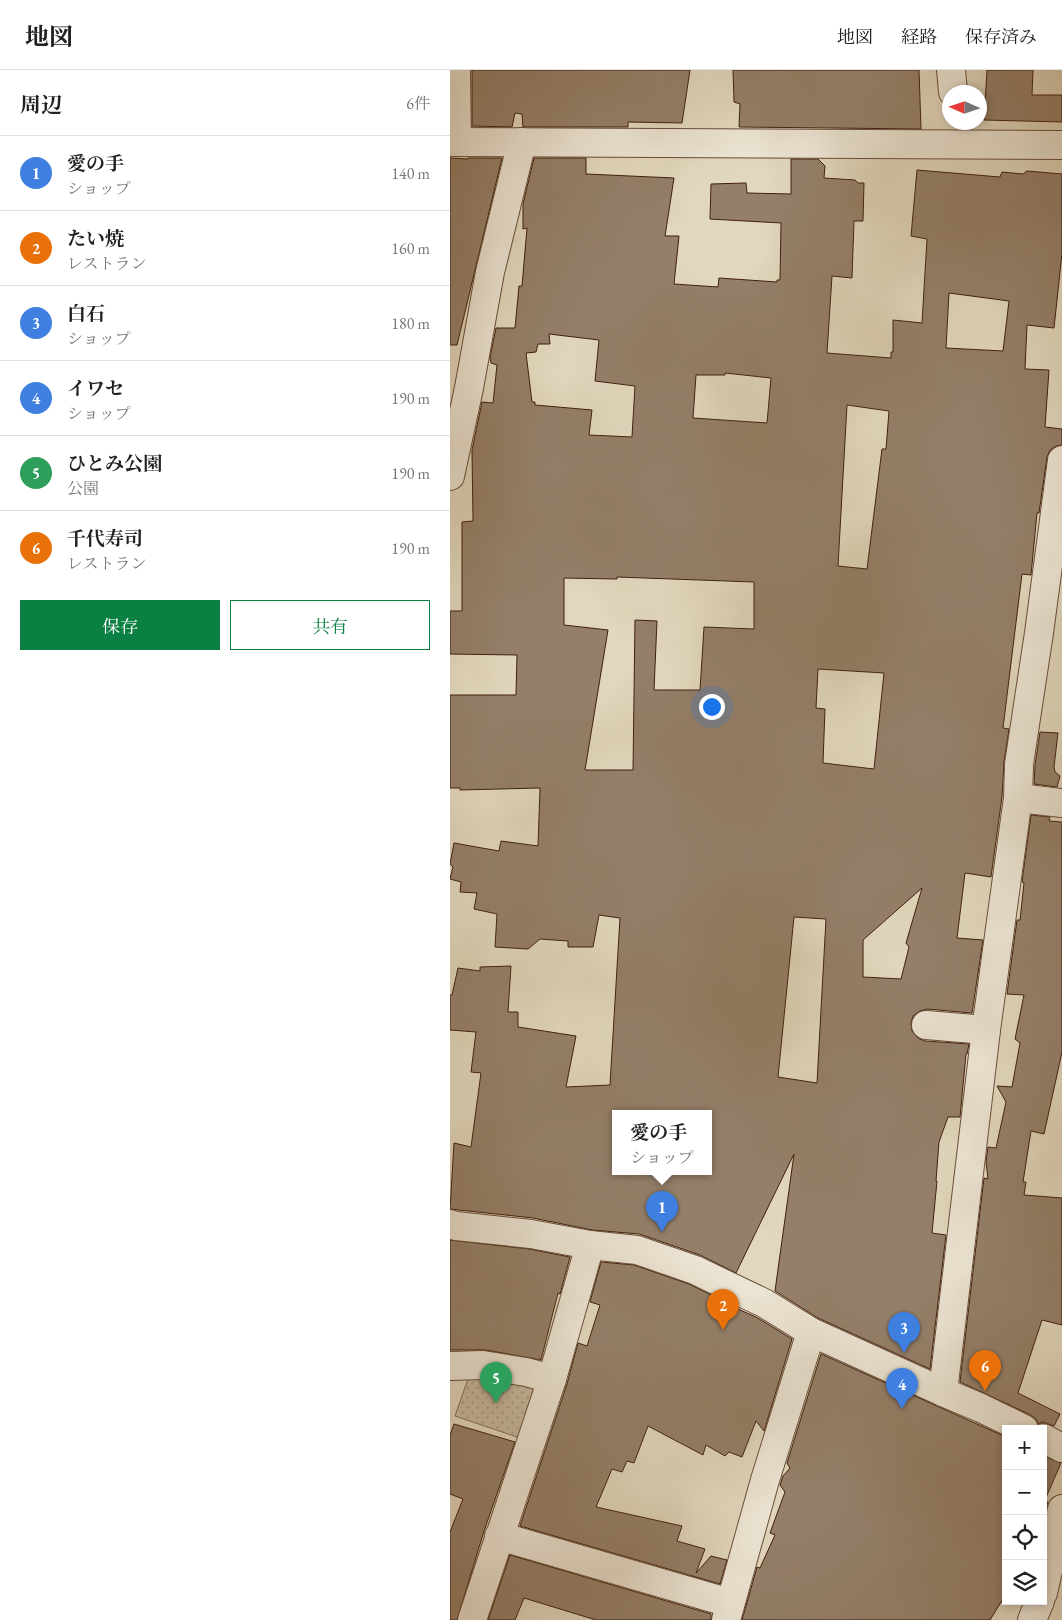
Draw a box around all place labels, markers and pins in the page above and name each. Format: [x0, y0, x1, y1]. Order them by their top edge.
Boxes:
pin: 1 [646, 1191, 678, 1232]
pin: 2 [707, 1289, 739, 1330]
pin: 3 [888, 1312, 920, 1353]
pin: 6 [969, 1350, 1001, 1391]
pin: 5 [480, 1362, 512, 1403]
pin: 4 [886, 1368, 918, 1409]

